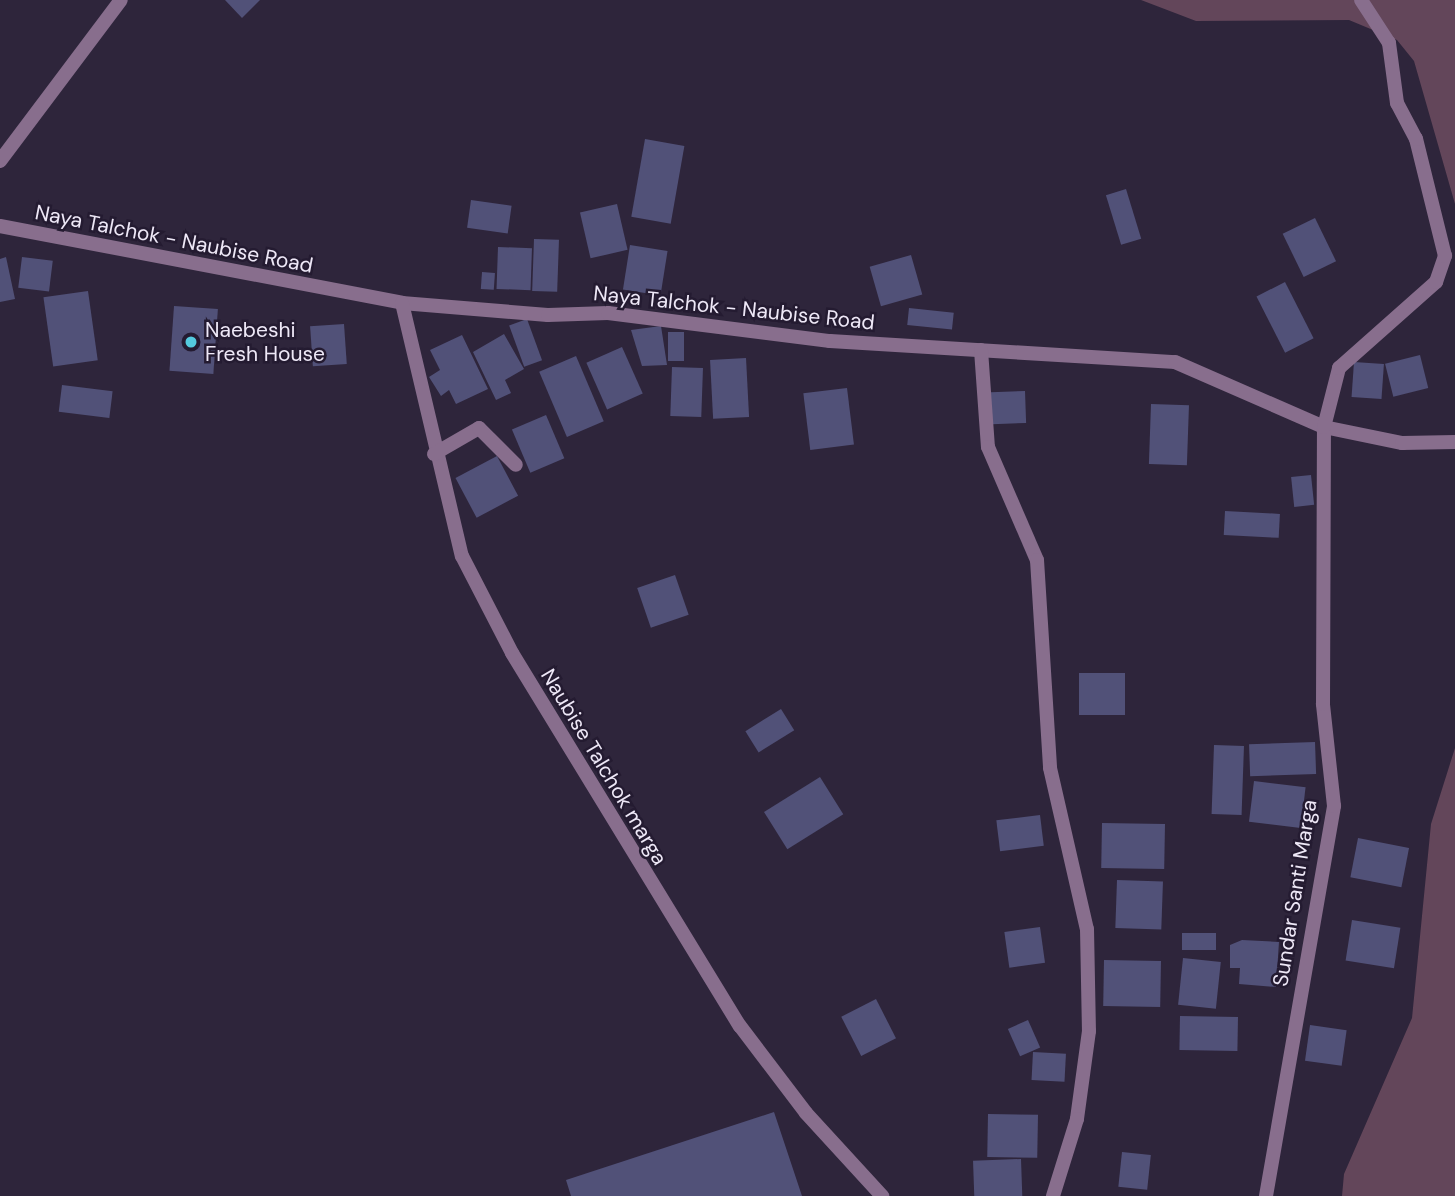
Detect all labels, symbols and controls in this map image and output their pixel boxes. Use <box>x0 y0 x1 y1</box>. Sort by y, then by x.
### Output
street label: Naya Talchok - Naubise Road <box>33 200 315 278</box>
street label: Naya Talchok - Naubise Road <box>592 281 876 335</box>
place label: Naebeshi Fresh House <box>205 317 325 367</box>
marker: Naebeshi Fresh House <box>183 334 199 350</box>
street label: Naubise Talchok marga <box>536 664 672 870</box>
street label: Sundar Santi Marga <box>1268 798 1322 988</box>

